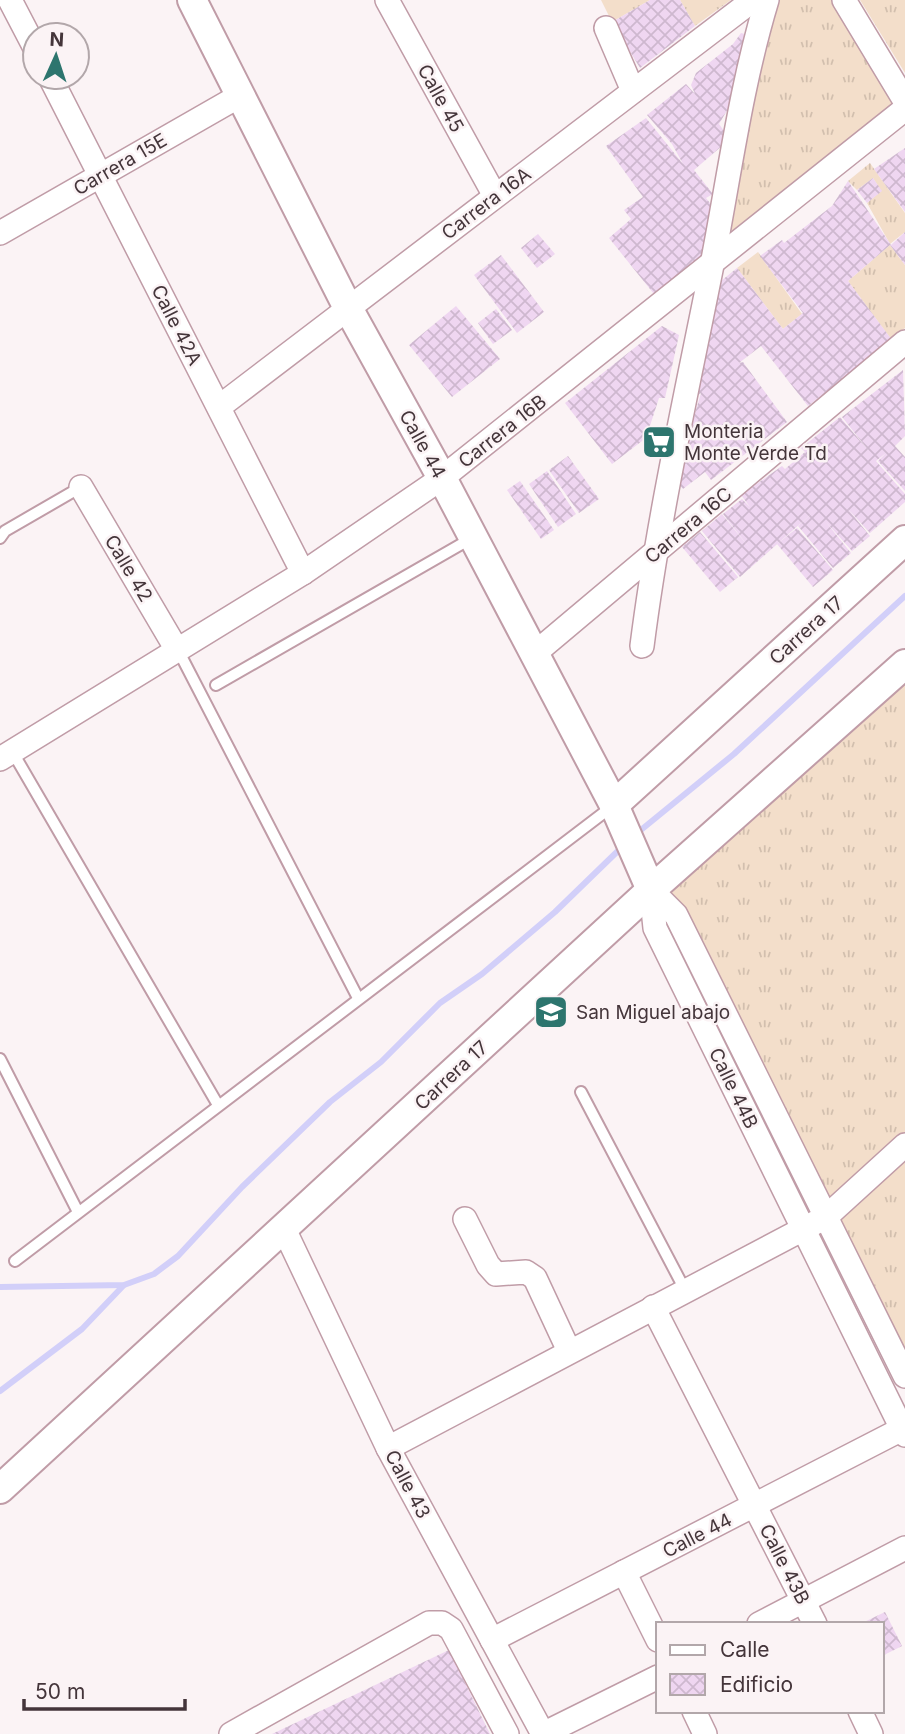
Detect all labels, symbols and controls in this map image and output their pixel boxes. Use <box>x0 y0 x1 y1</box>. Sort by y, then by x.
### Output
north arrow <box>21 21 91 91</box>
text: N <box>49 28 65 51</box>
street label: Calle 45 <box>413 60 469 136</box>
street label: Carrera 15E <box>70 129 171 200</box>
street label: Carrera 16A <box>437 162 535 244</box>
street label: Calle 42A <box>147 281 207 369</box>
street label: Carrera 16B <box>454 390 551 473</box>
street label: Calle 44 <box>394 406 451 482</box>
place label: Monteria Monte Verde Td <box>684 420 827 465</box>
supermarket icon: Monteria Monte Verde Td <box>640 423 678 461</box>
street label: Carrera 16C <box>640 482 736 568</box>
street label: Calle 42 <box>100 531 157 606</box>
street label: Carrera 17 <box>765 591 848 670</box>
school or university icon: San Miguel abajo <box>532 993 570 1031</box>
place label: San Miguel abajo <box>576 1001 730 1024</box>
street label: Carrera 17 <box>410 1036 493 1115</box>
street label: Calle 44B <box>704 1044 763 1132</box>
street label: Calle 43 <box>380 1446 435 1522</box>
street label: Calle 44 <box>659 1508 736 1563</box>
street label: Calle 43B <box>755 1520 814 1608</box>
legend <box>656 1622 884 1713</box>
text: Calle <box>720 1637 770 1662</box>
scale bar <box>24 1668 186 1712</box>
text: Edificio <box>720 1672 793 1697</box>
text: 50 m <box>35 1679 85 1704</box>

